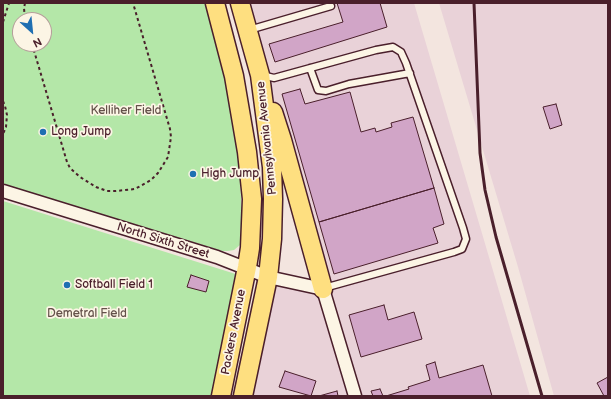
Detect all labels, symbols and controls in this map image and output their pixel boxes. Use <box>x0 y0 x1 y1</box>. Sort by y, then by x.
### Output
north arrow <box>12 12 52 52</box>
text: N <box>31 35 44 50</box>
street label: Pennsylvania Avenue <box>254 80 280 196</box>
park label: Kelliher Field <box>91 104 161 118</box>
place label: Long Jump <box>51 125 111 139</box>
marker: Long Jump <box>38 127 48 137</box>
place label: High Jump <box>201 167 259 181</box>
marker: High Jump <box>188 169 198 179</box>
street label: North Sixth Street <box>115 220 211 262</box>
place label: Softball Field 1 <box>75 278 153 292</box>
marker: Softball Field 1 <box>62 280 72 290</box>
street label: Packers Avenue <box>219 288 249 376</box>
park label: Demetral Field <box>47 307 127 321</box>

